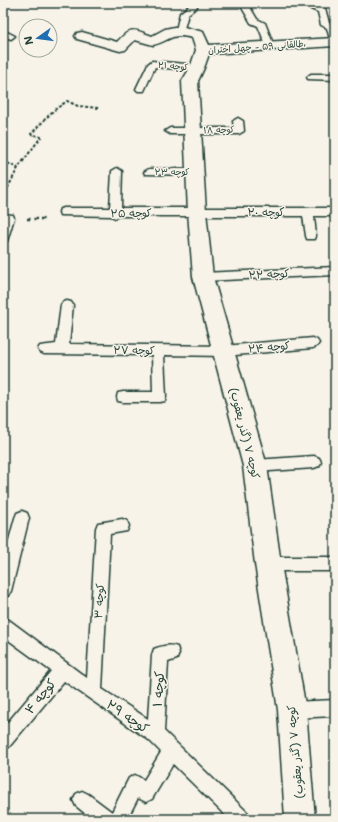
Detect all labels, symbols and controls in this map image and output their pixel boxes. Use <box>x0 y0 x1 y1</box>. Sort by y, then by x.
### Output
north arrow <box>18 18 58 58</box>
text: N <box>20 34 37 46</box>
street label: طالقانی ۵۹ - چهل اختران، <box>208 38 306 56</box>
street label: کوچه ۲۱ <box>157 59 189 73</box>
street label: کوچه ۱۸ <box>203 123 235 137</box>
street label: کوچه ۲۳ <box>155 166 190 178</box>
street label: کوچه ۲۰ <box>247 205 285 220</box>
street label: کوچه ۲۵ <box>110 206 152 221</box>
street label: کوچه ۲۲ <box>248 266 290 283</box>
street label: کوچه ۲۴ <box>248 338 291 357</box>
street label: کوچه ۲۷ <box>113 343 155 358</box>
street label: کوچه ۷ (گذر یعقوب) <box>226 386 263 481</box>
street label: کوچه ۳ <box>91 583 108 619</box>
street label: کوچه ۱ <box>149 670 168 707</box>
street label: کوچه ۴ <box>21 675 60 717</box>
street label: کوچه ۲۹ <box>103 696 153 737</box>
street label: کوچه ۷ (گذر یعقوب) <box>284 704 307 799</box>

